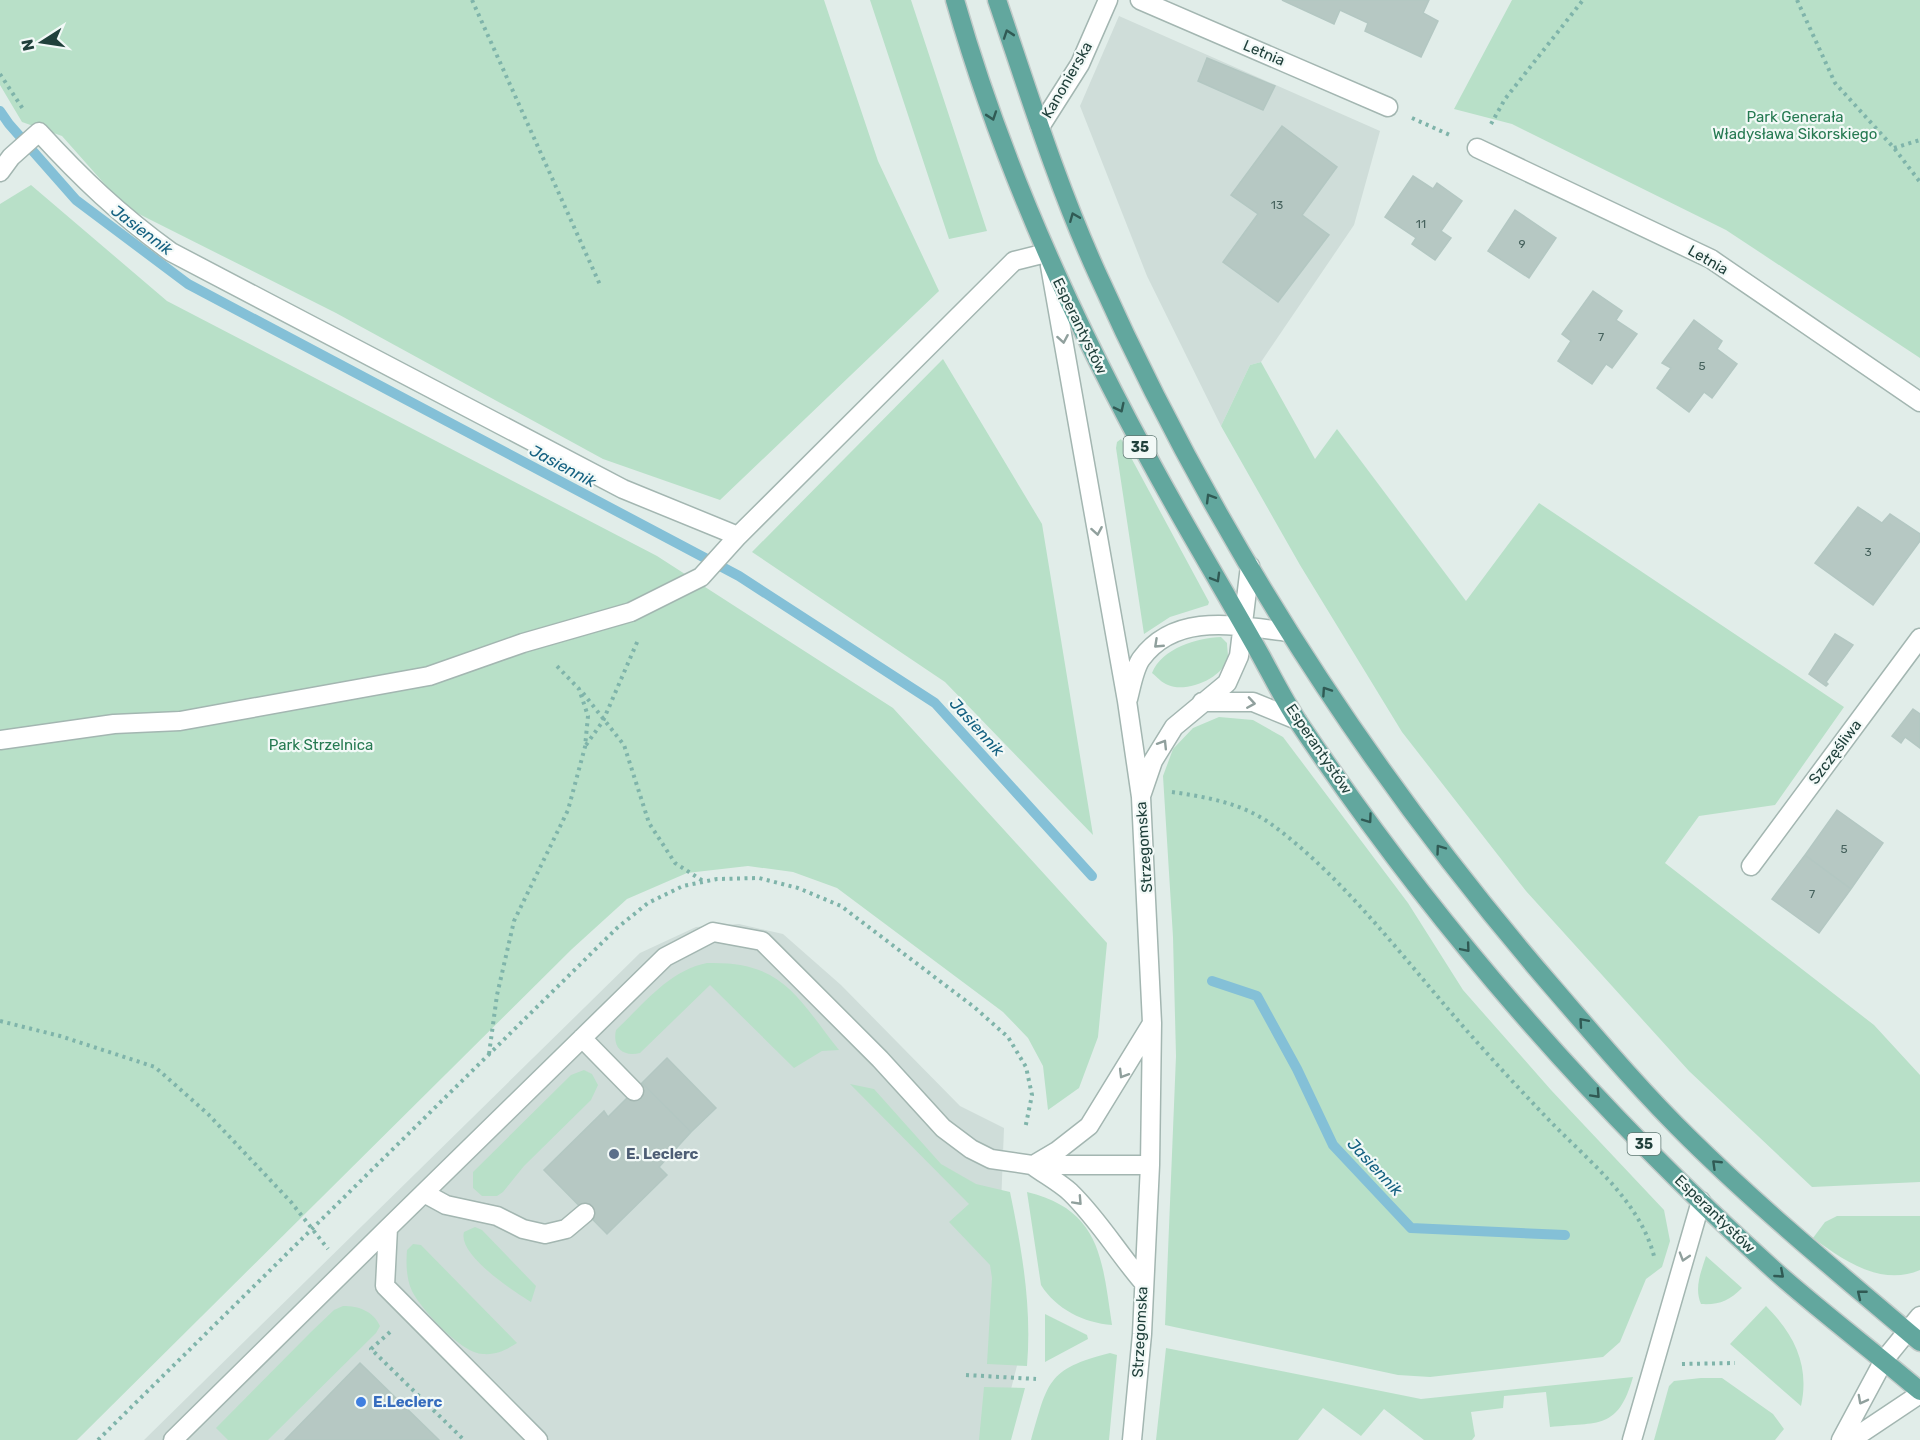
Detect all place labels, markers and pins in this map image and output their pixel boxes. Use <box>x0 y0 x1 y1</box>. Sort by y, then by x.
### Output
place label: E. Leclerc <box>626 1145 699 1163</box>
marker: E. Leclerc <box>607 1147 621 1161</box>
place label: E.Leclerc <box>373 1393 442 1411</box>
marker: E.Leclerc <box>354 1395 368 1409</box>

